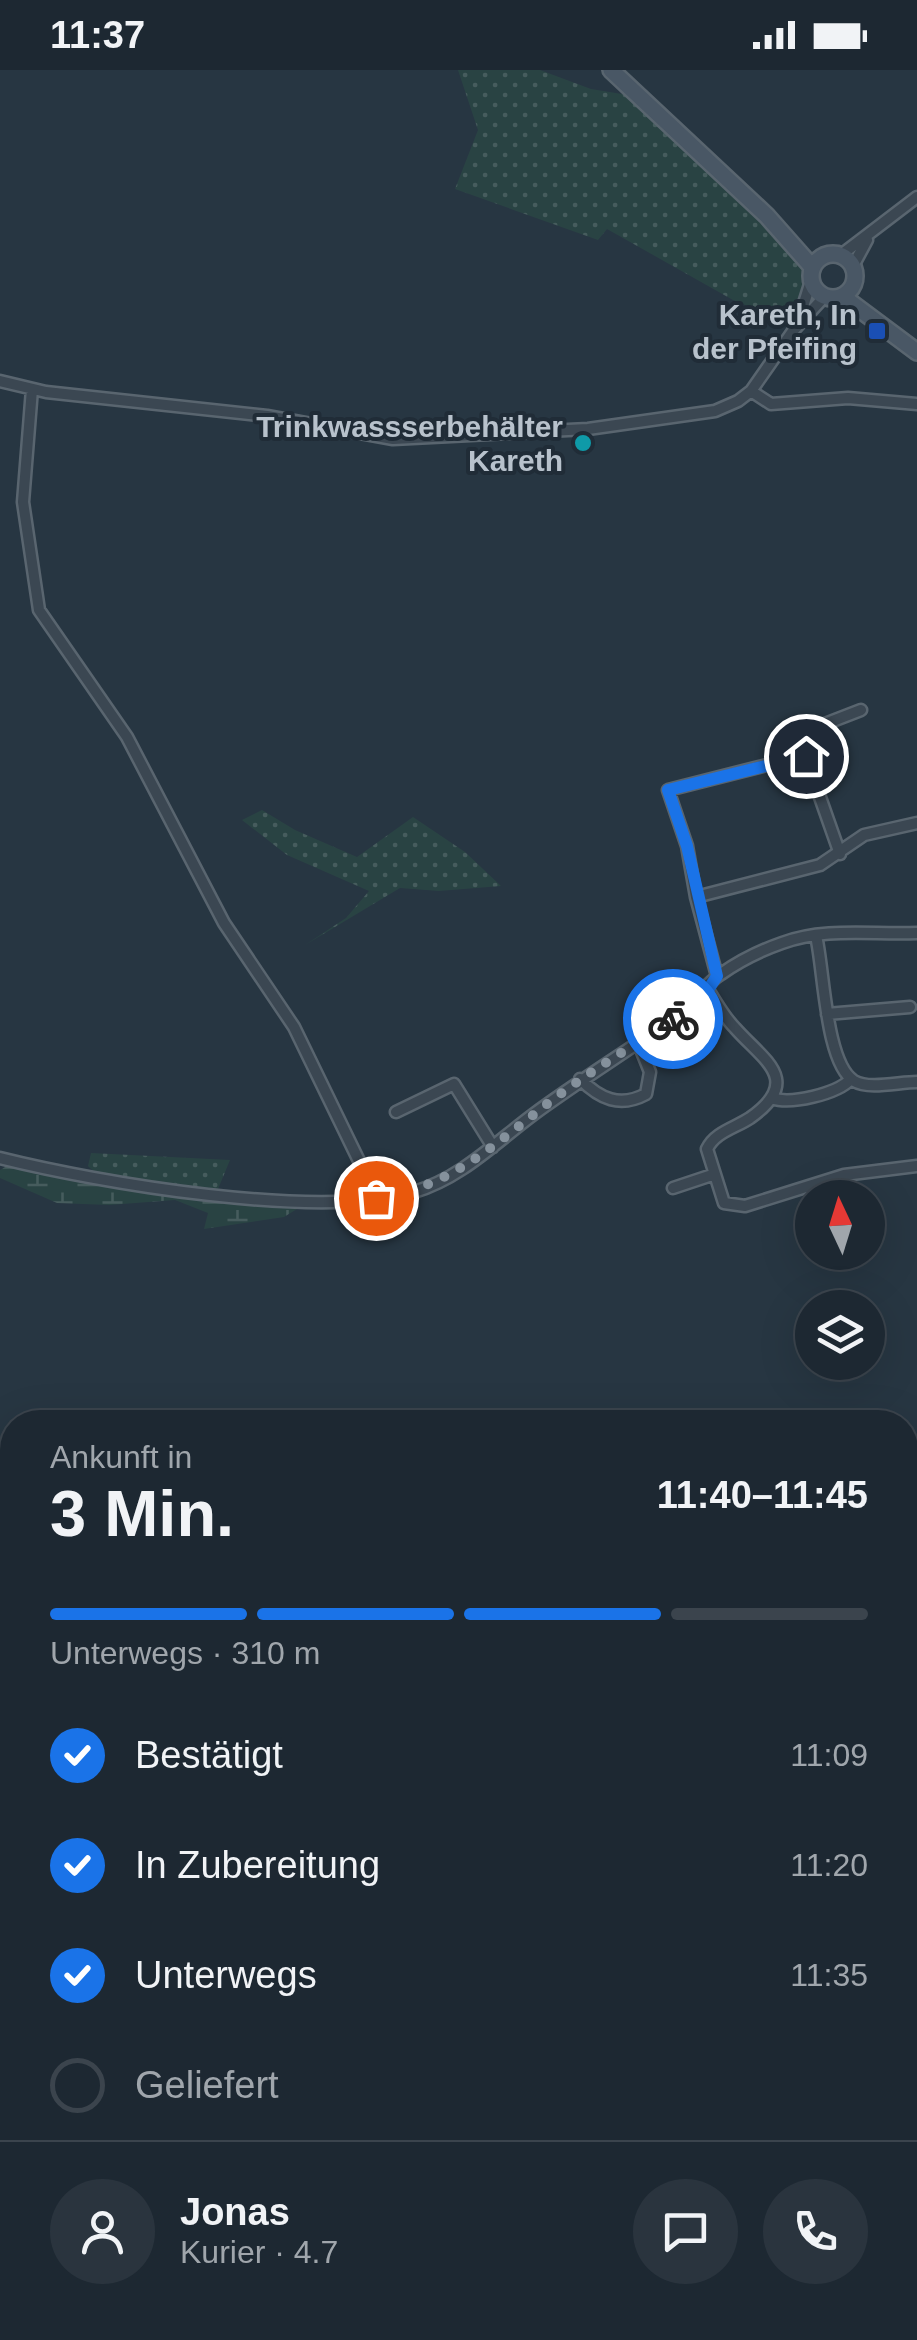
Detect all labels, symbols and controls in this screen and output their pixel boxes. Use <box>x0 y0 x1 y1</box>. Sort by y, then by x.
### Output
text: 11:37 <box>50 14 145 56</box>
place label: Kareth, In der Pfeifing <box>692 298 857 365</box>
marker: Kareth, In der Pfeifing <box>866 320 888 342</box>
place label: Trinkwassserbehälter Kareth <box>256 410 563 477</box>
marker: Trinkwassserbehälter Kareth <box>572 432 594 454</box>
pin <box>764 714 849 799</box>
icon: home <box>779 729 834 784</box>
courier <box>623 969 723 1069</box>
icon: bike <box>646 992 701 1047</box>
pin <box>334 1156 419 1241</box>
icon: bag <box>349 1171 404 1226</box>
north arrow <box>795 1180 885 1270</box>
map controls <box>795 1180 885 1380</box>
button: layers <box>795 1290 885 1380</box>
text: Ankunft in <box>50 1439 192 1475</box>
text: 11:40–11:45 <box>657 1474 868 1516</box>
text: 3 Min. <box>50 1477 234 1550</box>
text: Unterwegs · 310 m <box>50 1635 320 1671</box>
icon: check <box>50 1728 105 1783</box>
text: Bestätigt <box>135 1734 283 1776</box>
text: 11:09 <box>790 1737 868 1773</box>
icon: check <box>50 1838 105 1893</box>
text: In Zubereitung <box>135 1844 380 1886</box>
text: 11:20 <box>790 1847 868 1883</box>
icon: check <box>50 1948 105 2003</box>
text: Unterwegs <box>135 1954 317 1996</box>
text: 11:35 <box>790 1957 868 1993</box>
text: Geliefert <box>135 2064 279 2106</box>
button: person <box>50 2179 155 2284</box>
button: chat <box>633 2179 738 2284</box>
button: phone <box>763 2179 868 2284</box>
text: Jonas <box>180 2191 290 2233</box>
text: Kurier · 4.7 <box>180 2234 338 2270</box>

